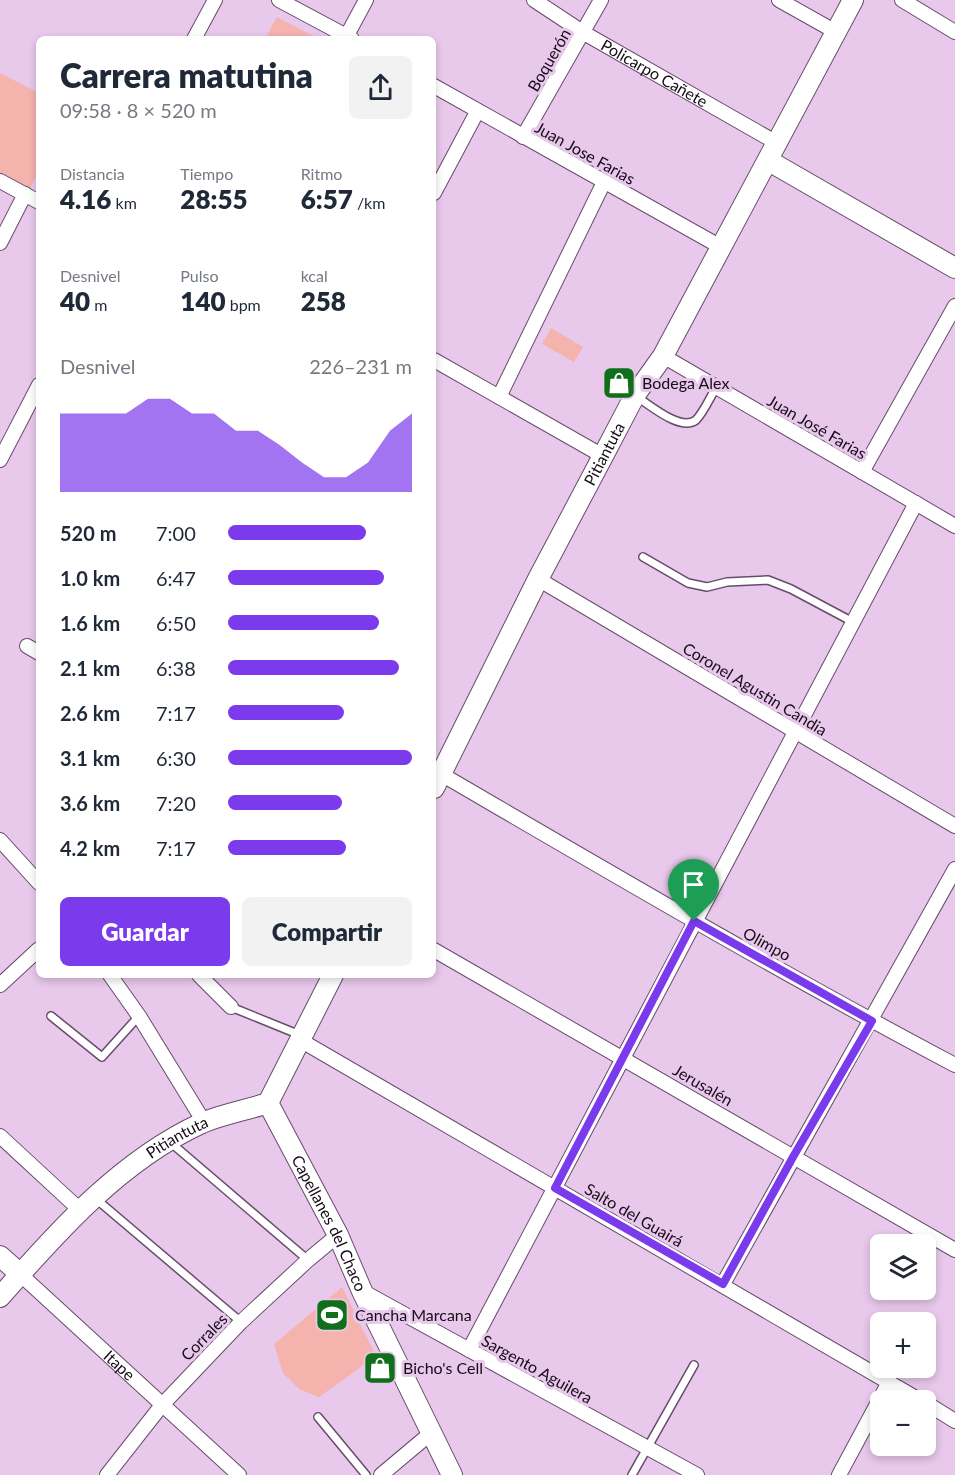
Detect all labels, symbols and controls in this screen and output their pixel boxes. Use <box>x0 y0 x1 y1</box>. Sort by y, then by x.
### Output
street label: Boquerón <box>523 25 574 94</box>
street label: Policarpo Cañete <box>598 35 711 111</box>
text: Carrera matutina <box>60 55 313 95</box>
button: share <box>349 56 412 119</box>
text: 09:58 · 8 × 520 m <box>60 98 217 122</box>
street label: Juan Jose Farias <box>532 117 639 188</box>
text: Distancia <box>60 164 125 183</box>
text: Tiempo <box>180 164 233 183</box>
text: Ritmo <box>301 164 342 183</box>
text: 4.16 <box>60 183 111 215</box>
text: 28:55 <box>180 183 248 215</box>
text: 6:57 <box>301 183 353 215</box>
text: km <box>111 193 137 212</box>
text: /km <box>353 193 385 212</box>
text: Desnivel <box>60 266 120 285</box>
text: Pulso <box>180 266 219 285</box>
text: kcal <box>301 266 328 285</box>
text: 40 <box>60 285 90 317</box>
text: 140 <box>180 285 226 317</box>
text: 258 <box>301 285 346 317</box>
text: m <box>90 295 107 314</box>
text: bpm <box>226 295 261 314</box>
text: Desnivel <box>60 354 136 378</box>
text: 226–231 m <box>309 354 412 378</box>
shop icon: Bodega Alex <box>601 365 637 401</box>
place label: Bodega Alex <box>642 373 729 392</box>
street label: Juan José Farias <box>764 390 870 463</box>
street label: Pitiantuta <box>579 419 628 488</box>
text: 520 m <box>60 521 116 545</box>
text: 7:00 <box>156 521 196 545</box>
text: 1.0 km <box>60 566 120 590</box>
text: 6:47 <box>156 566 196 590</box>
text: 1.6 km <box>60 611 120 635</box>
text: 6:50 <box>156 611 196 635</box>
street label: Coronel Agustin Candia <box>680 638 831 739</box>
text: 2.1 km <box>60 656 120 680</box>
text: 6:38 <box>156 656 196 680</box>
text: 2.6 km <box>60 701 120 725</box>
text: 7:17 <box>156 701 196 725</box>
text: 3.1 km <box>60 746 120 770</box>
text: 6:30 <box>156 746 196 770</box>
text: 3.6 km <box>60 791 120 815</box>
text: 7:20 <box>156 791 196 815</box>
text: 4.2 km <box>60 836 120 860</box>
text: 7:17 <box>156 836 196 860</box>
pin <box>668 859 719 921</box>
icon: arrive <box>677 868 710 901</box>
button: Guardar <box>60 897 230 966</box>
button: Compartir <box>242 897 412 966</box>
street label: Olimpo <box>740 923 794 964</box>
street label: Jerusalén <box>670 1060 736 1109</box>
street label: Pitiantuta <box>142 1112 211 1162</box>
street label: Capellanes del Chaco <box>288 1152 371 1294</box>
street label: Salto del Guairá <box>582 1179 687 1250</box>
map controls <box>870 1234 936 1456</box>
button: layers <box>870 1234 936 1300</box>
sports icon: Cancha Marcana <box>314 1297 350 1333</box>
place label: Cancha Marcana <box>355 1305 472 1324</box>
street label: Corrales <box>177 1309 231 1364</box>
button: + <box>870 1312 936 1378</box>
street label: Sargento Aguilera <box>479 1330 596 1407</box>
street label: Itape <box>100 1346 139 1384</box>
shop icon: Bicho's Cell <box>362 1350 398 1386</box>
place label: Bicho's Cell <box>403 1358 483 1377</box>
button: − <box>870 1390 936 1456</box>

